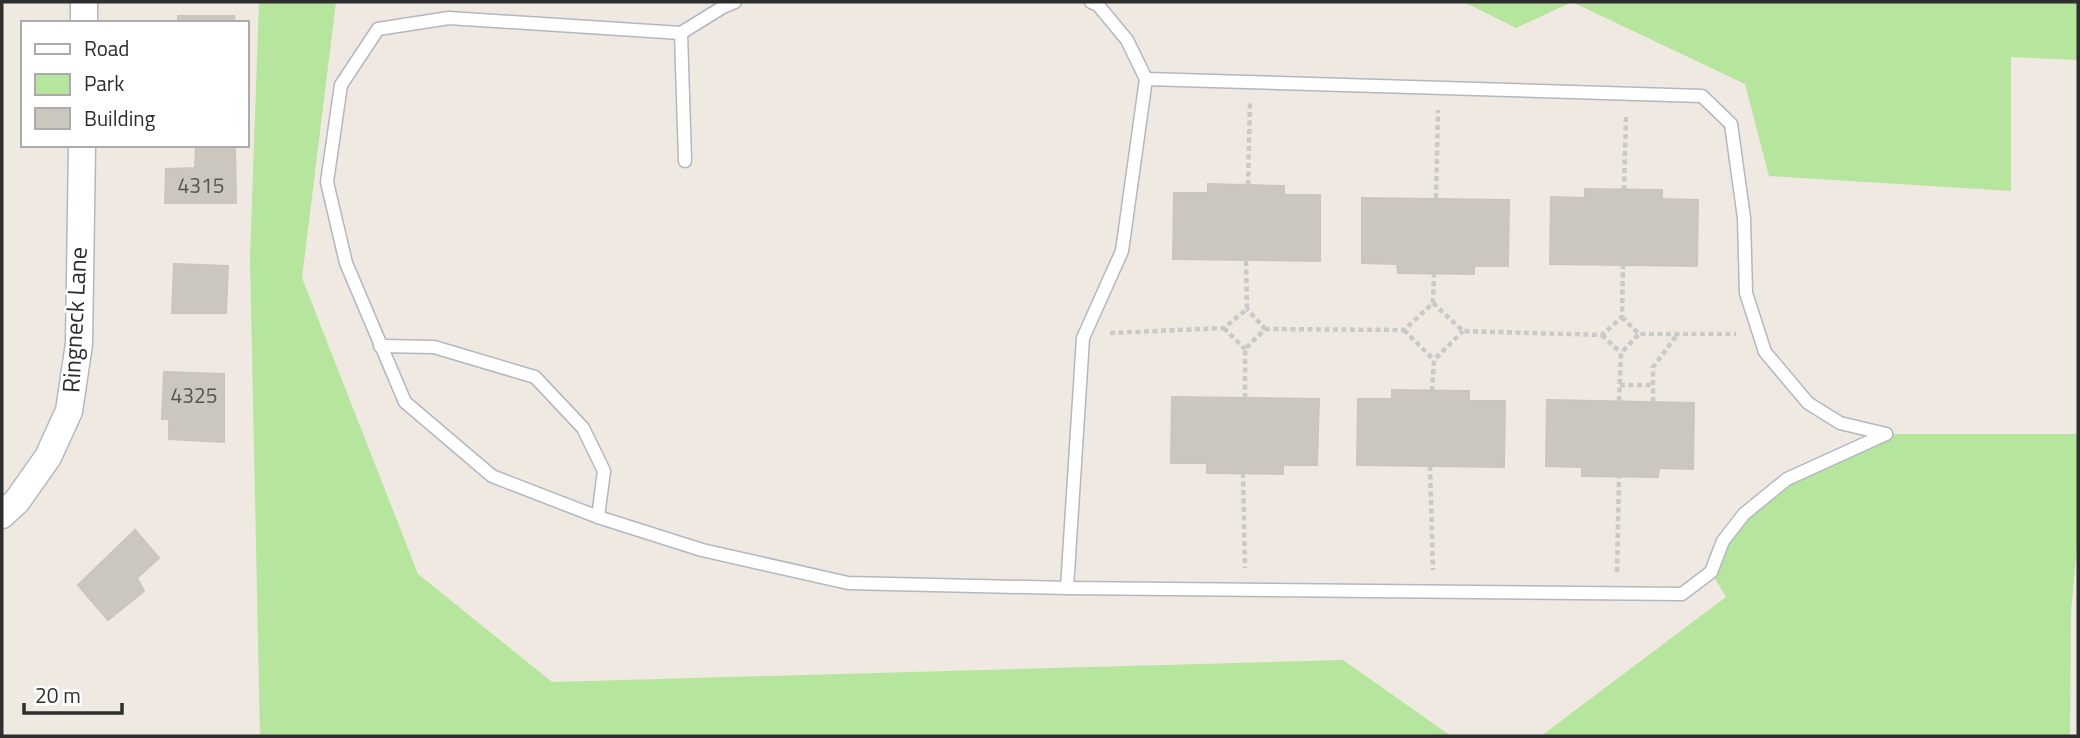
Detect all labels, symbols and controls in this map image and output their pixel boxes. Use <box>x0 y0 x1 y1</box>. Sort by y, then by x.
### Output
legend <box>21 21 248 147</box>
text: Road <box>84 32 129 64</box>
text: Park <box>84 67 124 99</box>
text: Building <box>84 102 156 134</box>
house number: 4315 <box>177 169 225 201</box>
street label: Ringneck Lane <box>52 246 96 394</box>
house number: 4325 <box>170 379 218 411</box>
scale bar <box>24 672 122 716</box>
text: 20 m <box>35 679 81 711</box>

